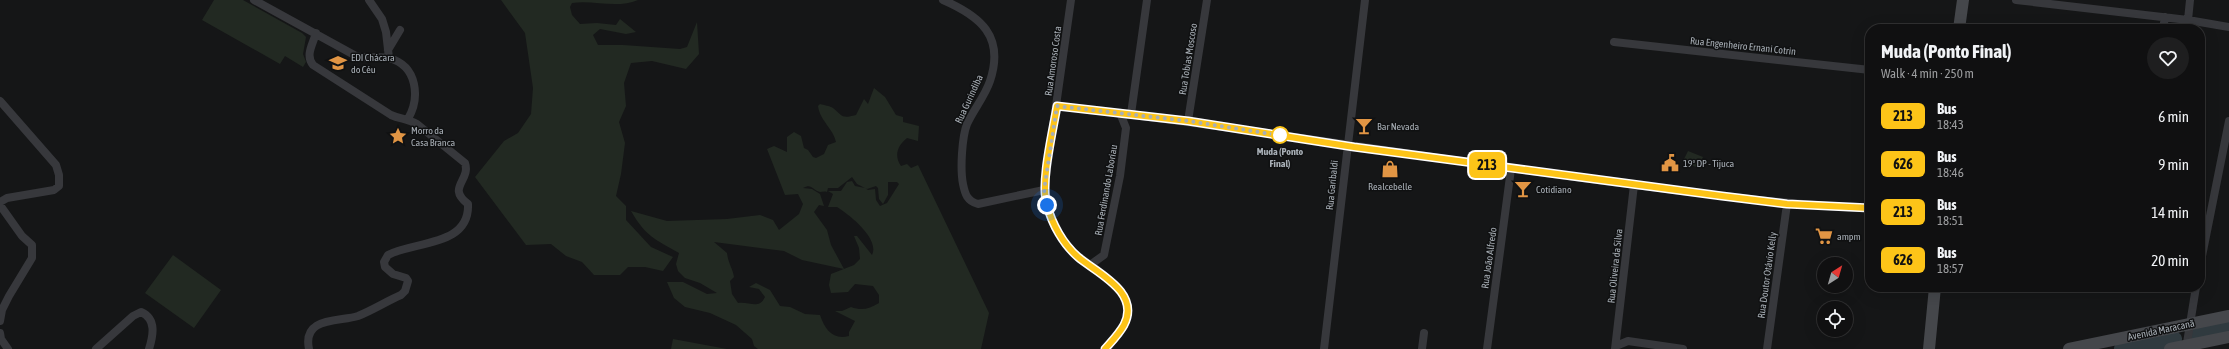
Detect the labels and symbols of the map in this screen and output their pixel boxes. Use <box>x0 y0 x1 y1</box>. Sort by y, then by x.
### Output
street label: Rua Tobias Moscoso <box>1177 22 1199 96</box>
street label: Rua Amoroso Costa <box>1043 25 1063 97</box>
street label: Rua Engenheiro Ernani Cotrin <box>1689 35 1797 57</box>
place label: EDI Chácara do Céu <box>351 52 395 75</box>
school or university icon: EDI Chácara do Céu <box>328 53 348 73</box>
street label: Rua Gurindiba <box>953 73 985 125</box>
bar icon: Bar Nevada <box>1354 116 1374 136</box>
place label: Bar Nevada <box>1377 121 1419 132</box>
place label: Morro da Casa Branca <box>411 125 455 148</box>
place icon: Morro da Casa Branca <box>388 126 408 146</box>
marker: Muda (Ponto Final) <box>1271 126 1289 144</box>
street label: Rua Ferdinando Laboriau <box>1093 144 1119 236</box>
place label: Muda (Ponto Final) <box>1257 146 1304 169</box>
line badge: 213 <box>1464 152 1510 178</box>
public building icon: 19º DP - Tijuca <box>1660 153 1680 173</box>
place label: 19º DP - Tijuca <box>1683 158 1735 169</box>
shop icon: Realcebelle <box>1380 159 1400 179</box>
street label: Rua Garibaldi <box>1324 160 1340 210</box>
bar icon: Cotidiano <box>1513 179 1533 199</box>
place label: Realcebelle <box>1368 181 1412 192</box>
place label: Cotidiano <box>1536 184 1572 195</box>
your location <box>1037 195 1057 215</box>
street label: Rua João Alfredo <box>1479 226 1499 289</box>
supermarket icon: ampm <box>1814 226 1834 246</box>
street label: Rua Oliveira da Silva <box>1606 228 1624 304</box>
street label: Rua Doutor Otávio Kelly <box>1755 231 1779 319</box>
place label: ampm <box>1837 231 1861 242</box>
north arrow <box>1817 257 1853 293</box>
street label: Avenida Maracanã <box>2127 317 2196 342</box>

